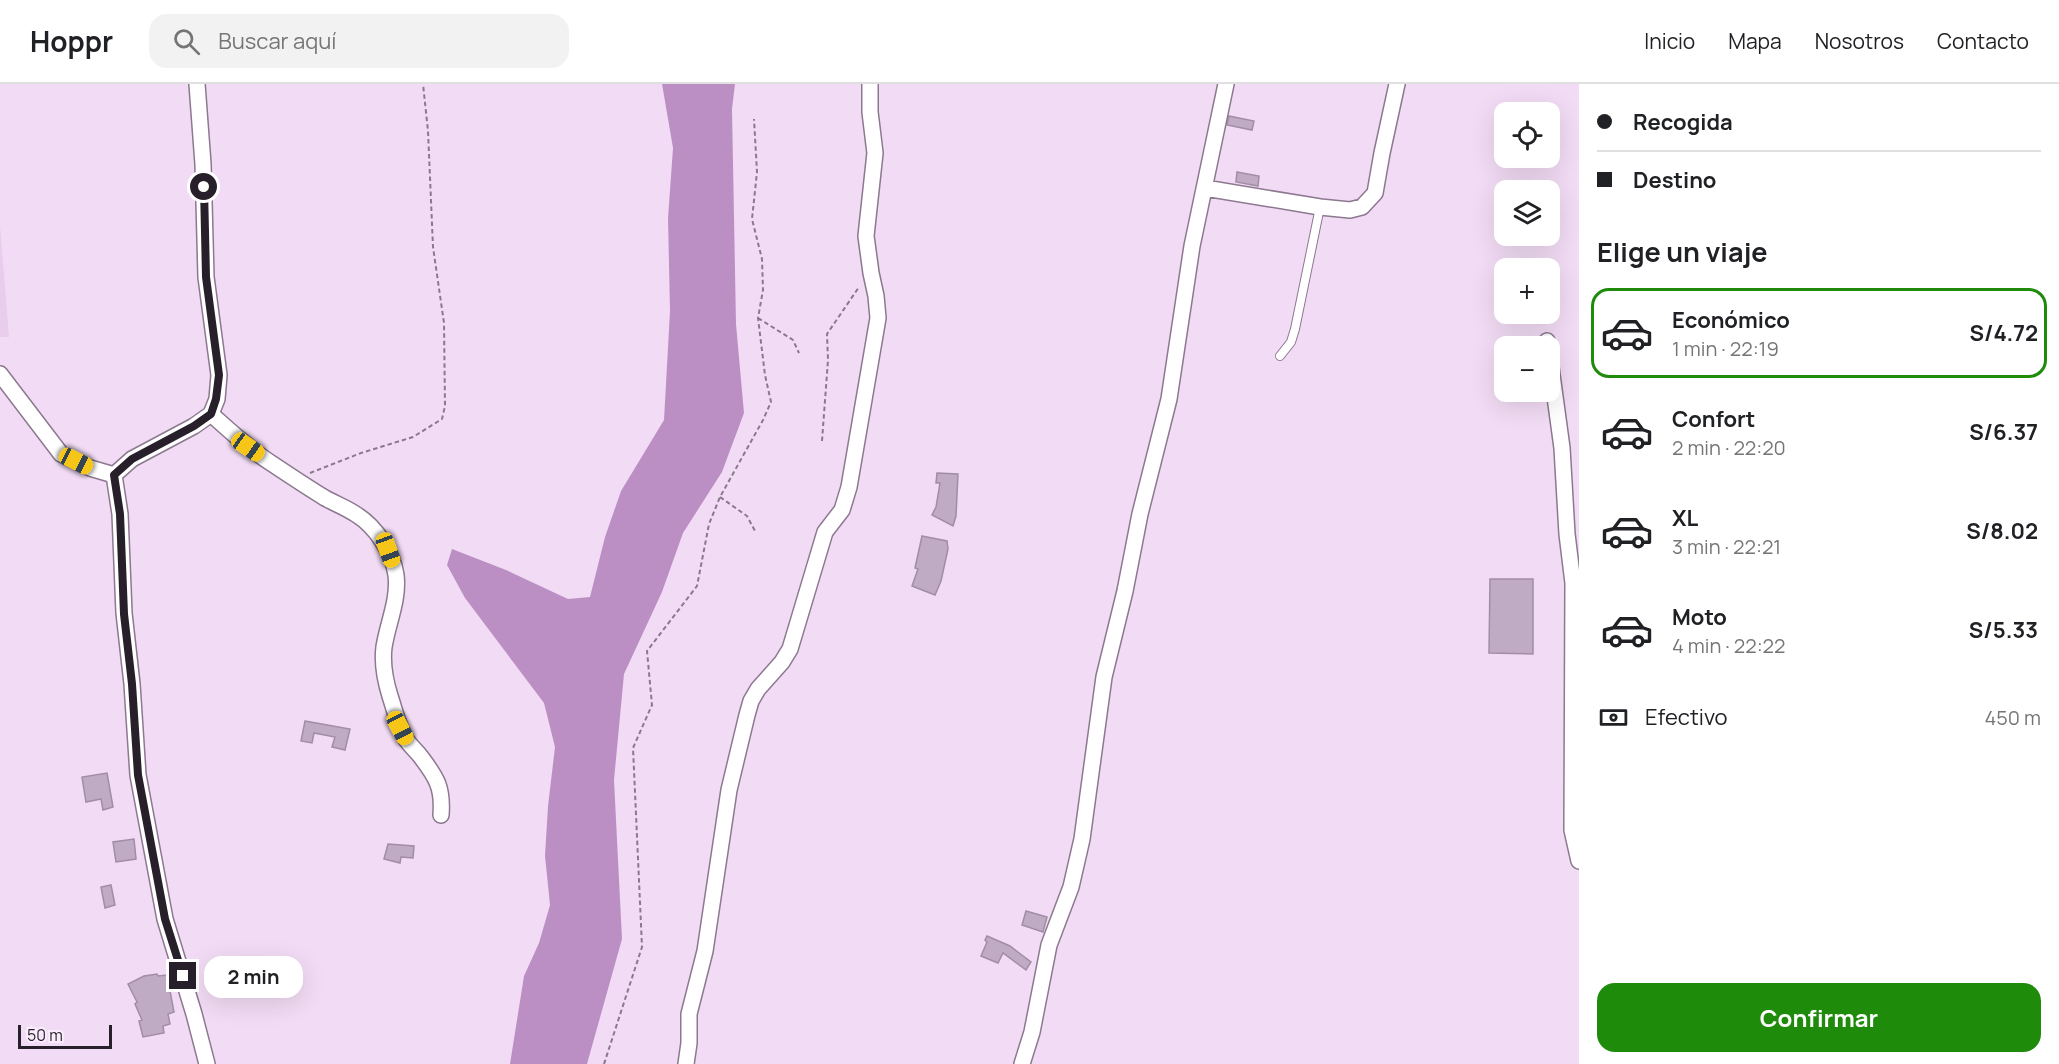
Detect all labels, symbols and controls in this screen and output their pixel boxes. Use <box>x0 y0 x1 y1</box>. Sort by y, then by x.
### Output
search box <box>149 14 569 68</box>
text: Hoppr <box>30 22 113 60</box>
icon: search <box>170 25 203 58</box>
text: Buscar aquí <box>218 26 336 56</box>
text: Inicio <box>1644 27 1695 55</box>
text: Mapa <box>1728 27 1782 55</box>
text: Nosotros <box>1815 27 1904 55</box>
text: Contacto <box>1937 27 2029 55</box>
map controls <box>1494 102 1560 402</box>
button: locate <box>1494 102 1560 168</box>
text: Recogida <box>1633 107 1733 137</box>
text: Destino <box>1633 165 1716 195</box>
route start <box>190 173 217 200</box>
button: layers <box>1494 180 1560 246</box>
text: Elige un viaje <box>1597 233 1768 270</box>
button: + <box>1494 258 1560 324</box>
text: Económico <box>1672 305 1790 335</box>
icon: car <box>1600 306 1654 360</box>
text: S/4.72 <box>1970 318 2038 348</box>
text: 1 min · 22:19 <box>1672 335 1779 362</box>
button: − <box>1494 336 1560 402</box>
text: Confort <box>1672 404 1755 434</box>
icon: car <box>1600 405 1654 459</box>
text: S/6.37 <box>1969 417 2038 447</box>
car <box>228 429 268 465</box>
text: 2 min · 22:20 <box>1672 434 1786 461</box>
car <box>56 445 96 477</box>
text: XL <box>1672 503 1698 533</box>
icon: car <box>1600 504 1654 558</box>
text: S/8.02 <box>1966 516 2038 546</box>
car <box>373 530 403 570</box>
text: 3 min · 22:21 <box>1672 533 1781 560</box>
text: Moto <box>1672 602 1727 632</box>
icon: car <box>1600 603 1654 657</box>
text: S/5.33 <box>1969 615 2038 645</box>
text: 4 min · 22:22 <box>1672 632 1785 659</box>
icon: cash <box>1597 701 1630 734</box>
text: Efectivo <box>1645 702 1728 732</box>
text: 450 m <box>1985 704 2041 731</box>
car <box>384 708 416 748</box>
callout: 2 min <box>204 955 303 997</box>
route end <box>169 962 196 989</box>
text: 2 min <box>227 963 280 990</box>
button: Confirmar <box>1597 983 2041 1052</box>
scale bar <box>18 1022 112 1050</box>
text: 50 m <box>27 1024 63 1046</box>

